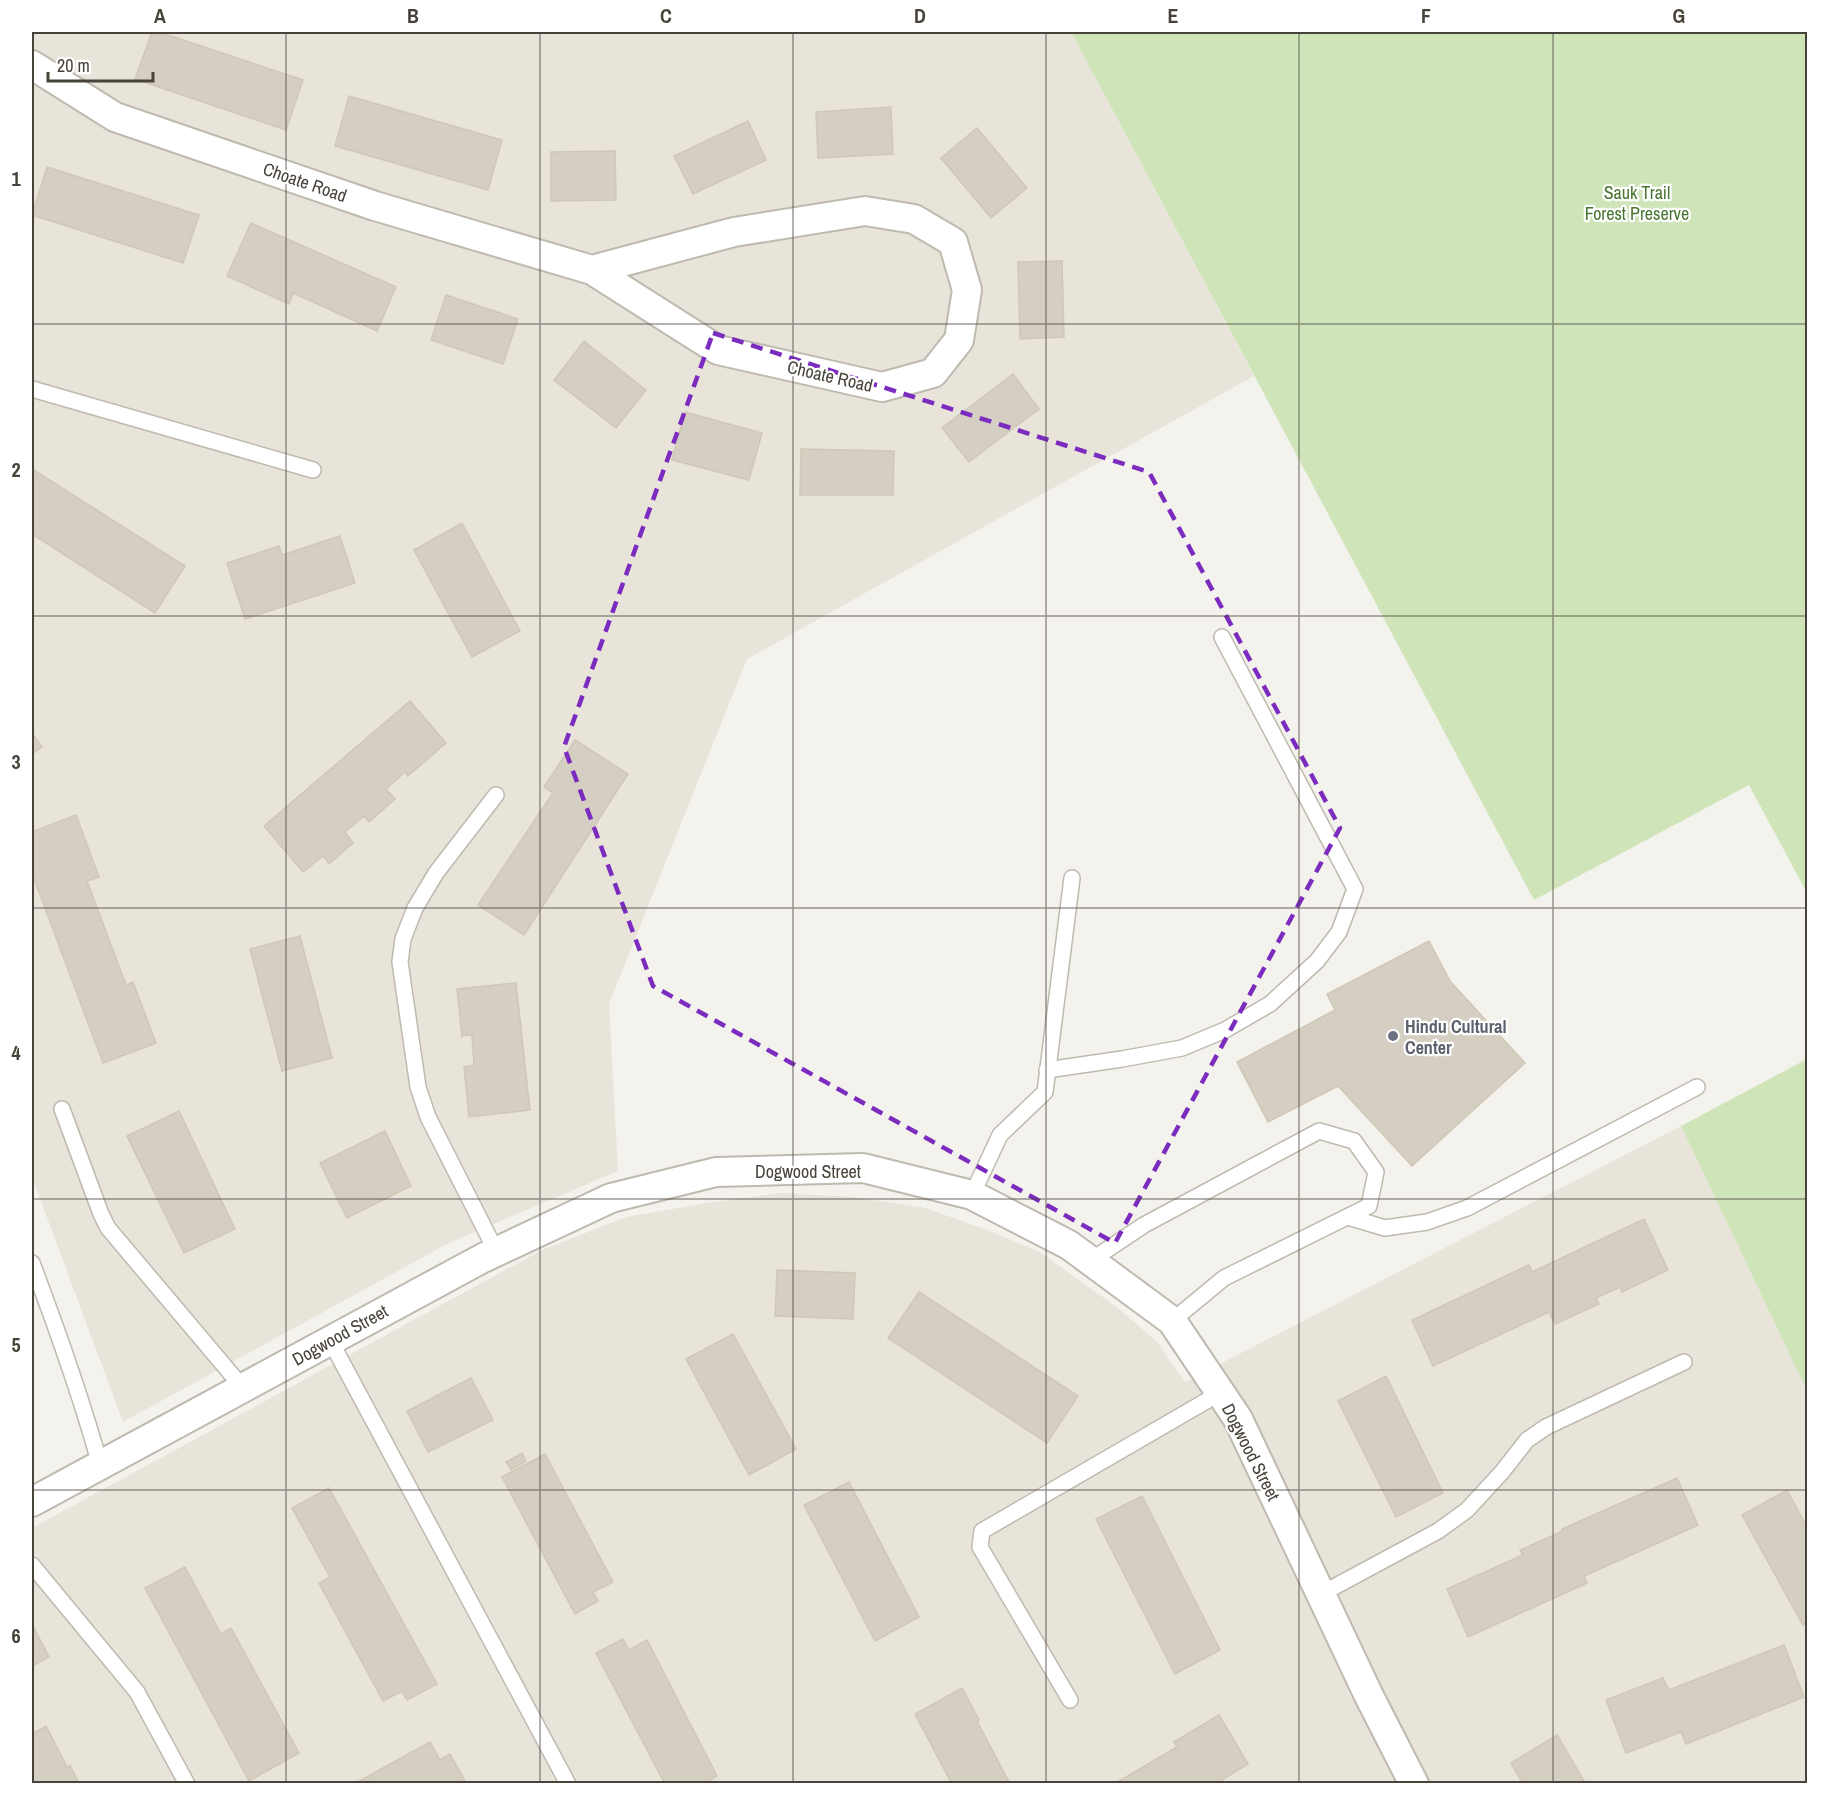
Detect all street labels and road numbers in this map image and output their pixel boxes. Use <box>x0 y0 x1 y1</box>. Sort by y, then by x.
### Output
street label: Choate Road <box>260 156 350 208</box>
street label: Choate Road <box>785 354 875 398</box>
street label: Dogwood Street <box>755 1159 861 1184</box>
street label: Dogwood Street <box>288 1298 392 1372</box>
street label: Dogwood Street <box>1216 1399 1286 1505</box>

